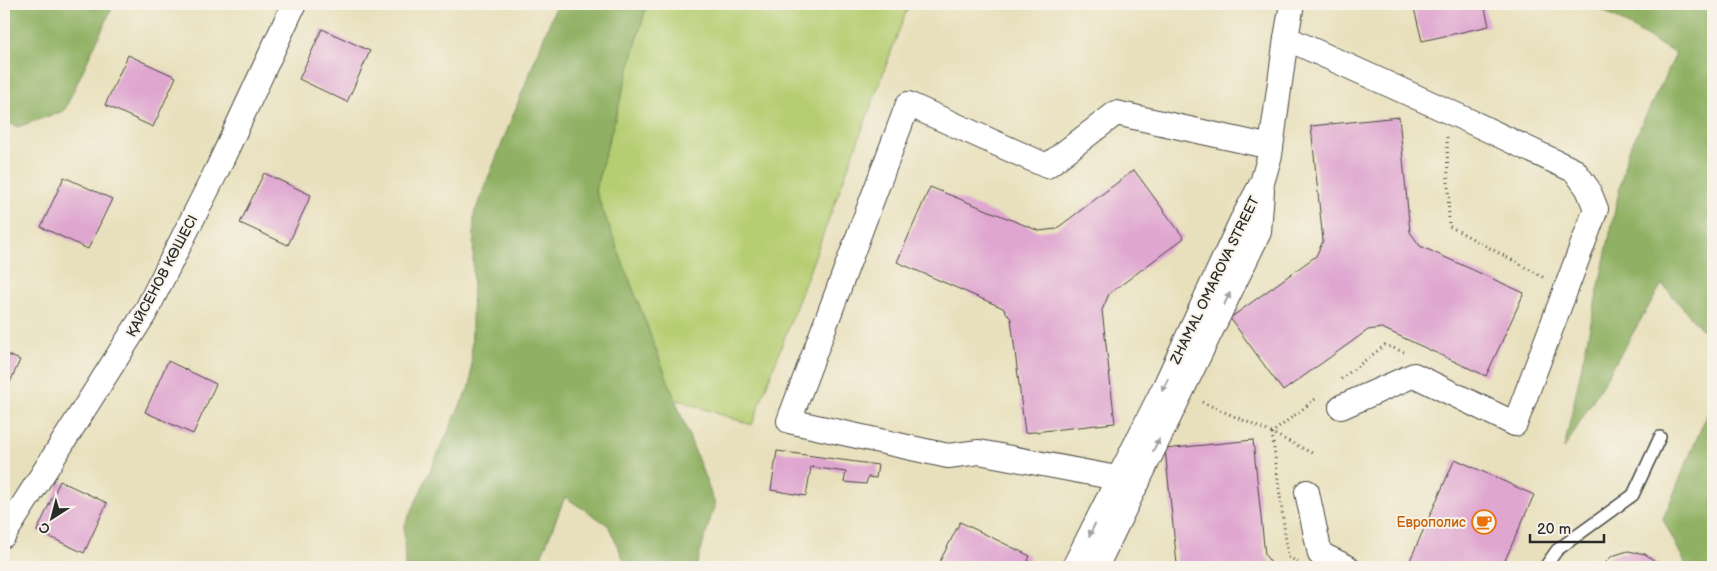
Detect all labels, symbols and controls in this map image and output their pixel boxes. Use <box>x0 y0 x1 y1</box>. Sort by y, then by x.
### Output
street label: ZHAMAL OMAROVA STREET <box>1166 193 1263 368</box>
street label: ҚАЙСЕНОВ КӨШЕСІ <box>123 212 201 340</box>
one-way arrow <box>1223 292 1231 306</box>
one-way arrow <box>1161 377 1169 392</box>
one-way arrow <box>1152 438 1160 452</box>
north arrow <box>28 494 78 544</box>
cafe icon: Европолис <box>1471 509 1497 535</box>
scale bar <box>1530 511 1603 543</box>
place label: Европолис <box>1396 514 1466 531</box>
text: С <box>36 518 54 538</box>
text: 20 m <box>1537 520 1571 539</box>
one-way arrow <box>1088 523 1096 537</box>

